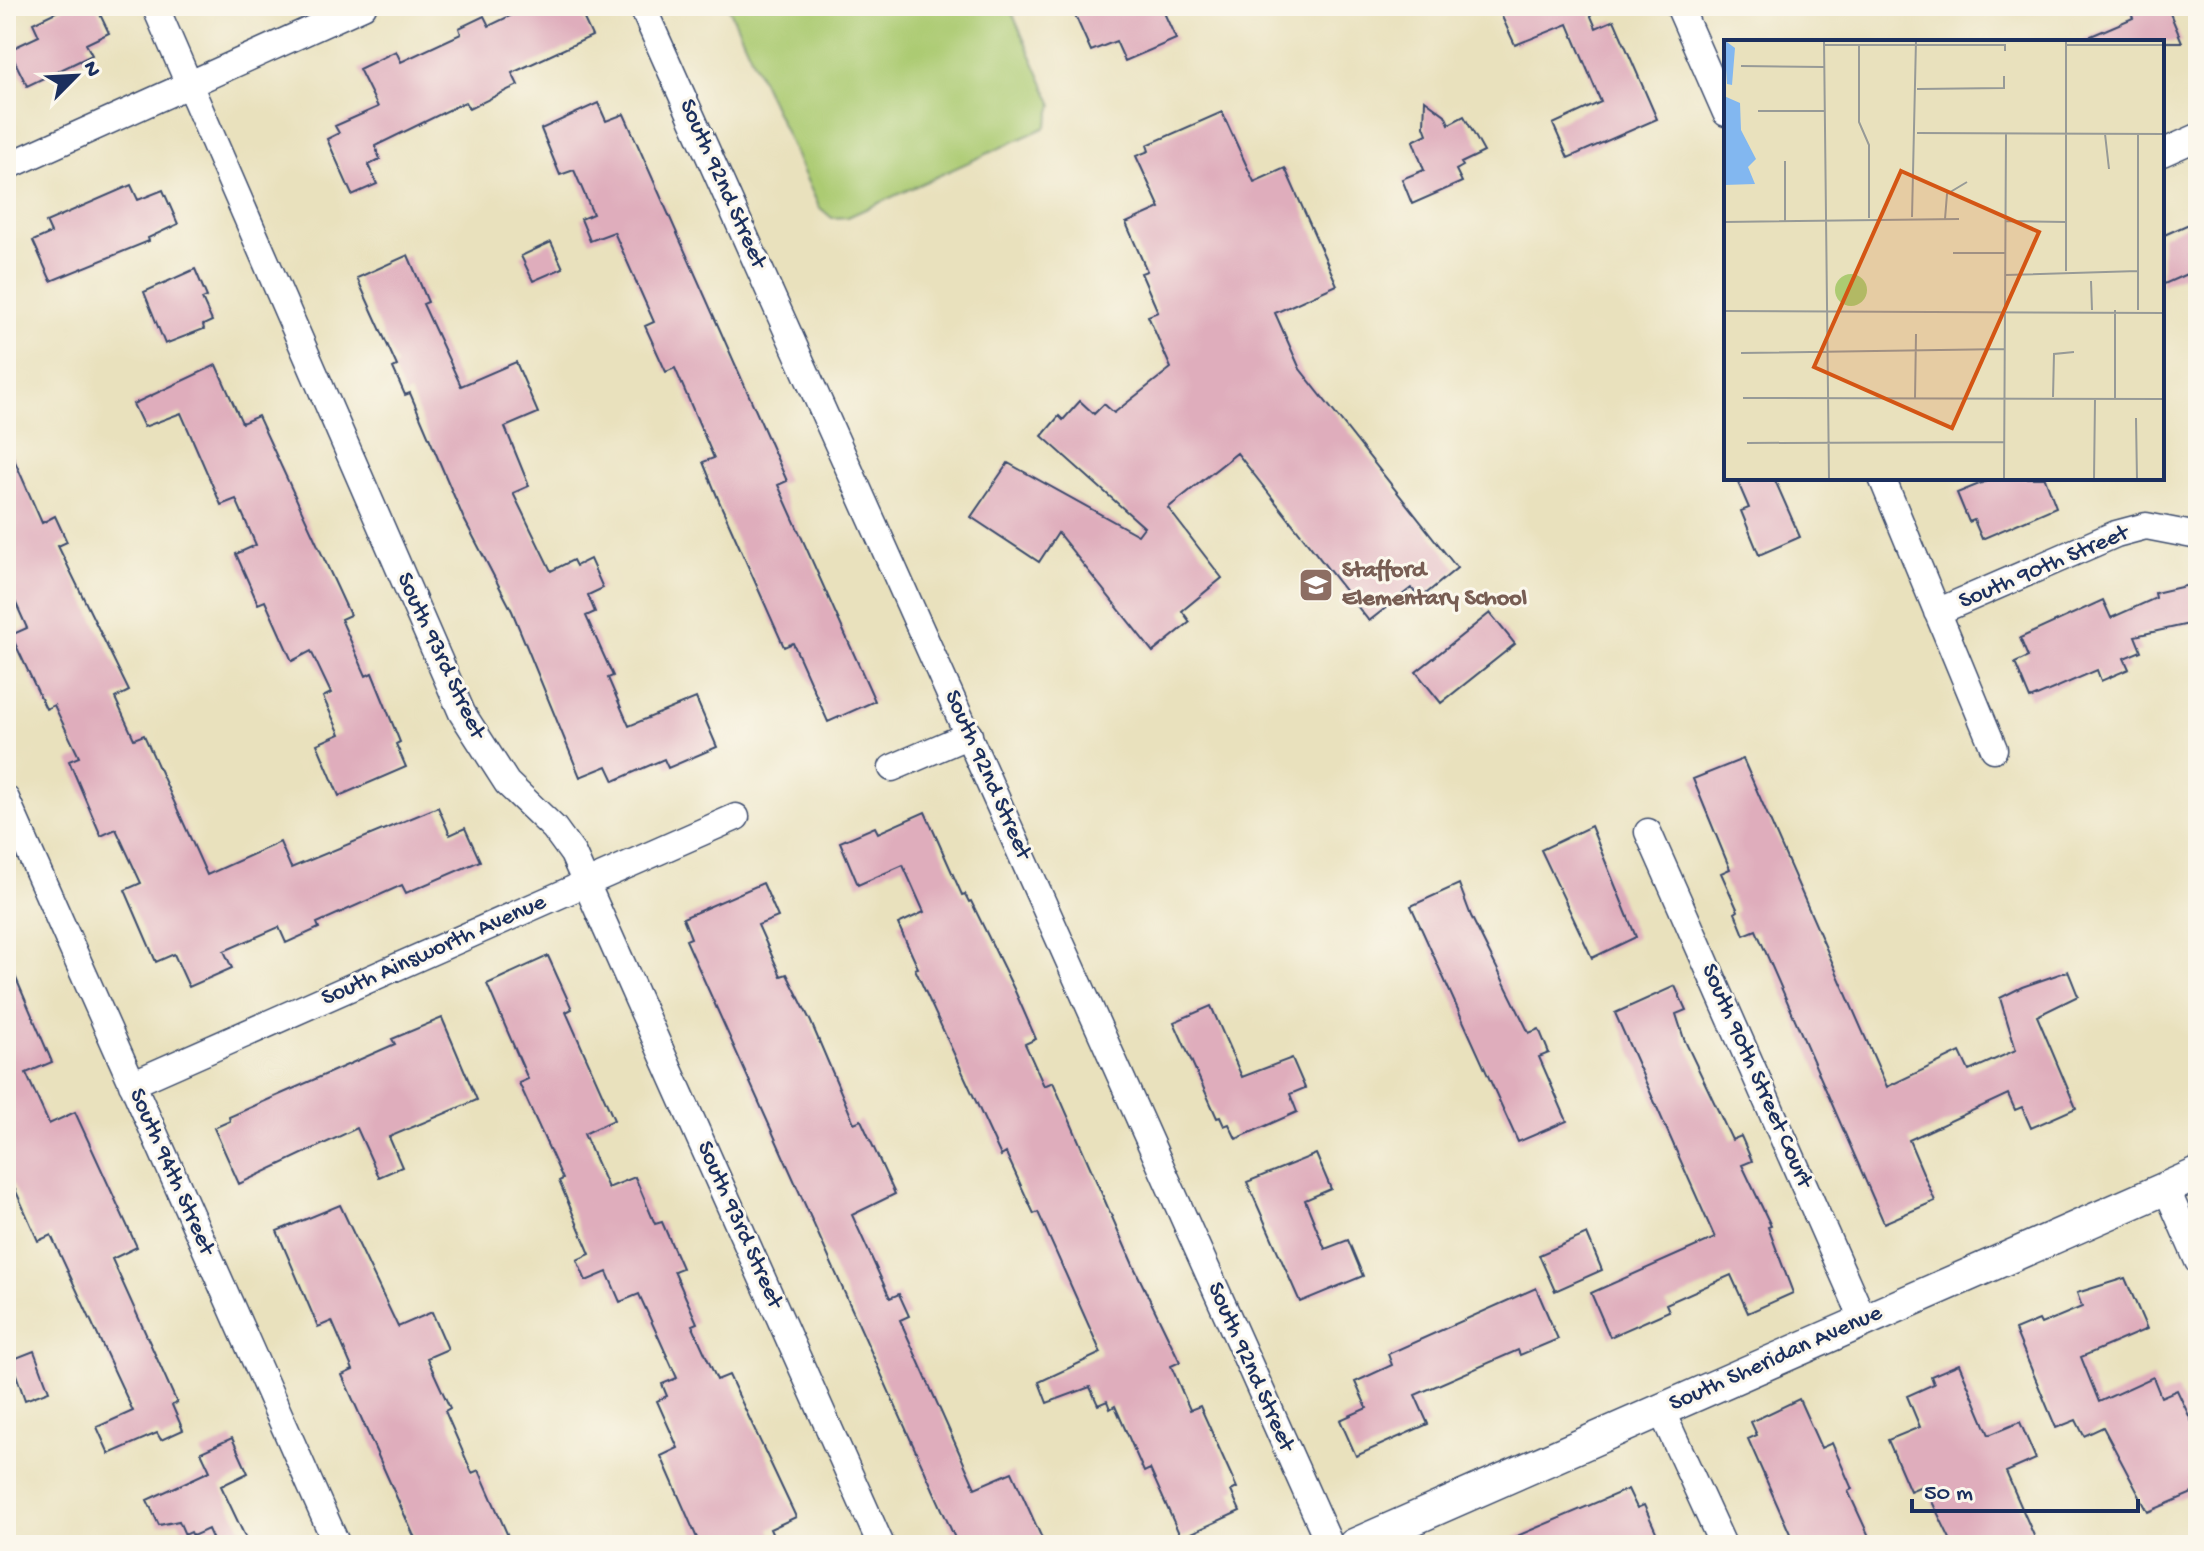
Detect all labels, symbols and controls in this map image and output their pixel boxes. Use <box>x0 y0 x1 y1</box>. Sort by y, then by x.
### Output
north arrow <box>36 36 116 116</box>
inset map <box>1724 40 2164 480</box>
text: N <box>76 58 105 81</box>
street label: South 92nd Street <box>672 95 773 275</box>
street label: South 90th Street <box>1955 518 2135 617</box>
place label: Stafford Elementary School <box>1342 557 1527 614</box>
school or university icon: Stafford Elementary School <box>1297 566 1335 604</box>
street label: South 93rd Street <box>389 568 492 746</box>
street label: South 92nd Street <box>937 686 1038 866</box>
street label: South Ainsworth Avenue <box>317 888 551 1014</box>
street label: South 90th Street Court <box>1694 960 1819 1194</box>
street label: South 94th Street <box>121 1084 222 1262</box>
street label: South 93rd Street <box>689 1137 790 1315</box>
street label: South 92nd Street <box>1200 1278 1301 1458</box>
street label: South Sheridan Avenue <box>1665 1299 1888 1419</box>
scale bar <box>1912 1463 2138 1513</box>
text: 50 m <box>1924 1480 1973 1509</box>

